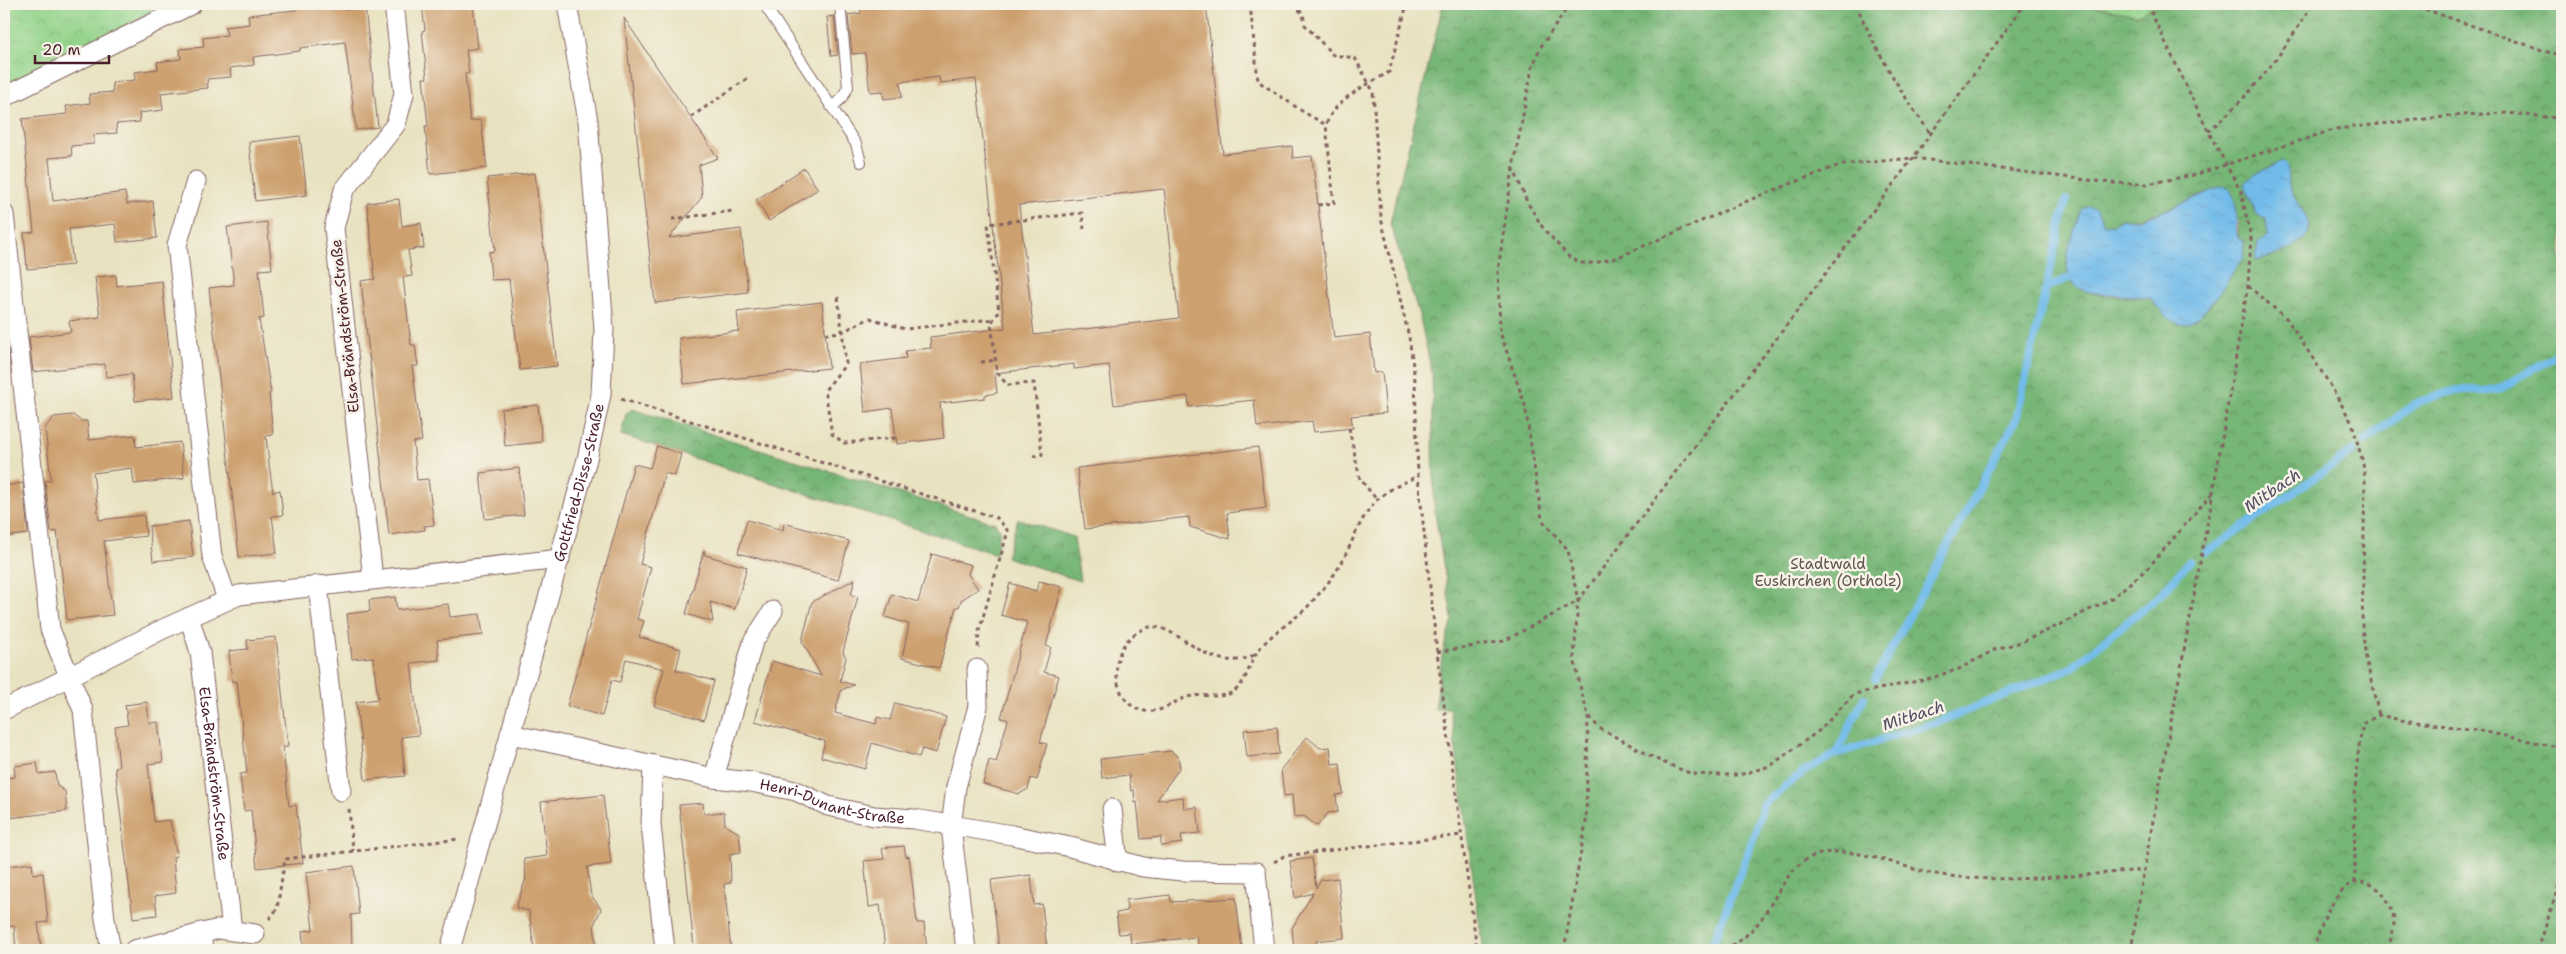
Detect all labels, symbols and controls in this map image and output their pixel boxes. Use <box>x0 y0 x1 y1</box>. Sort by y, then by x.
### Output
scale bar <box>35 32 109 64</box>
text: 20 m <box>42 40 81 60</box>
street label: Elsa-Brändström-Straße <box>326 238 364 414</box>
street label: Gottfried-Disse-Straße <box>549 401 609 564</box>
water label: Mitbach <box>2240 464 2305 517</box>
park label: Stadtwald Euskirchen (Ortholz) <box>1755 554 1901 591</box>
street label: Elsa-Brändström-Straße <box>194 686 234 861</box>
water label: Mitbach <box>1879 696 1947 735</box>
street label: Henri-Dunant-Straße <box>758 774 906 828</box>

